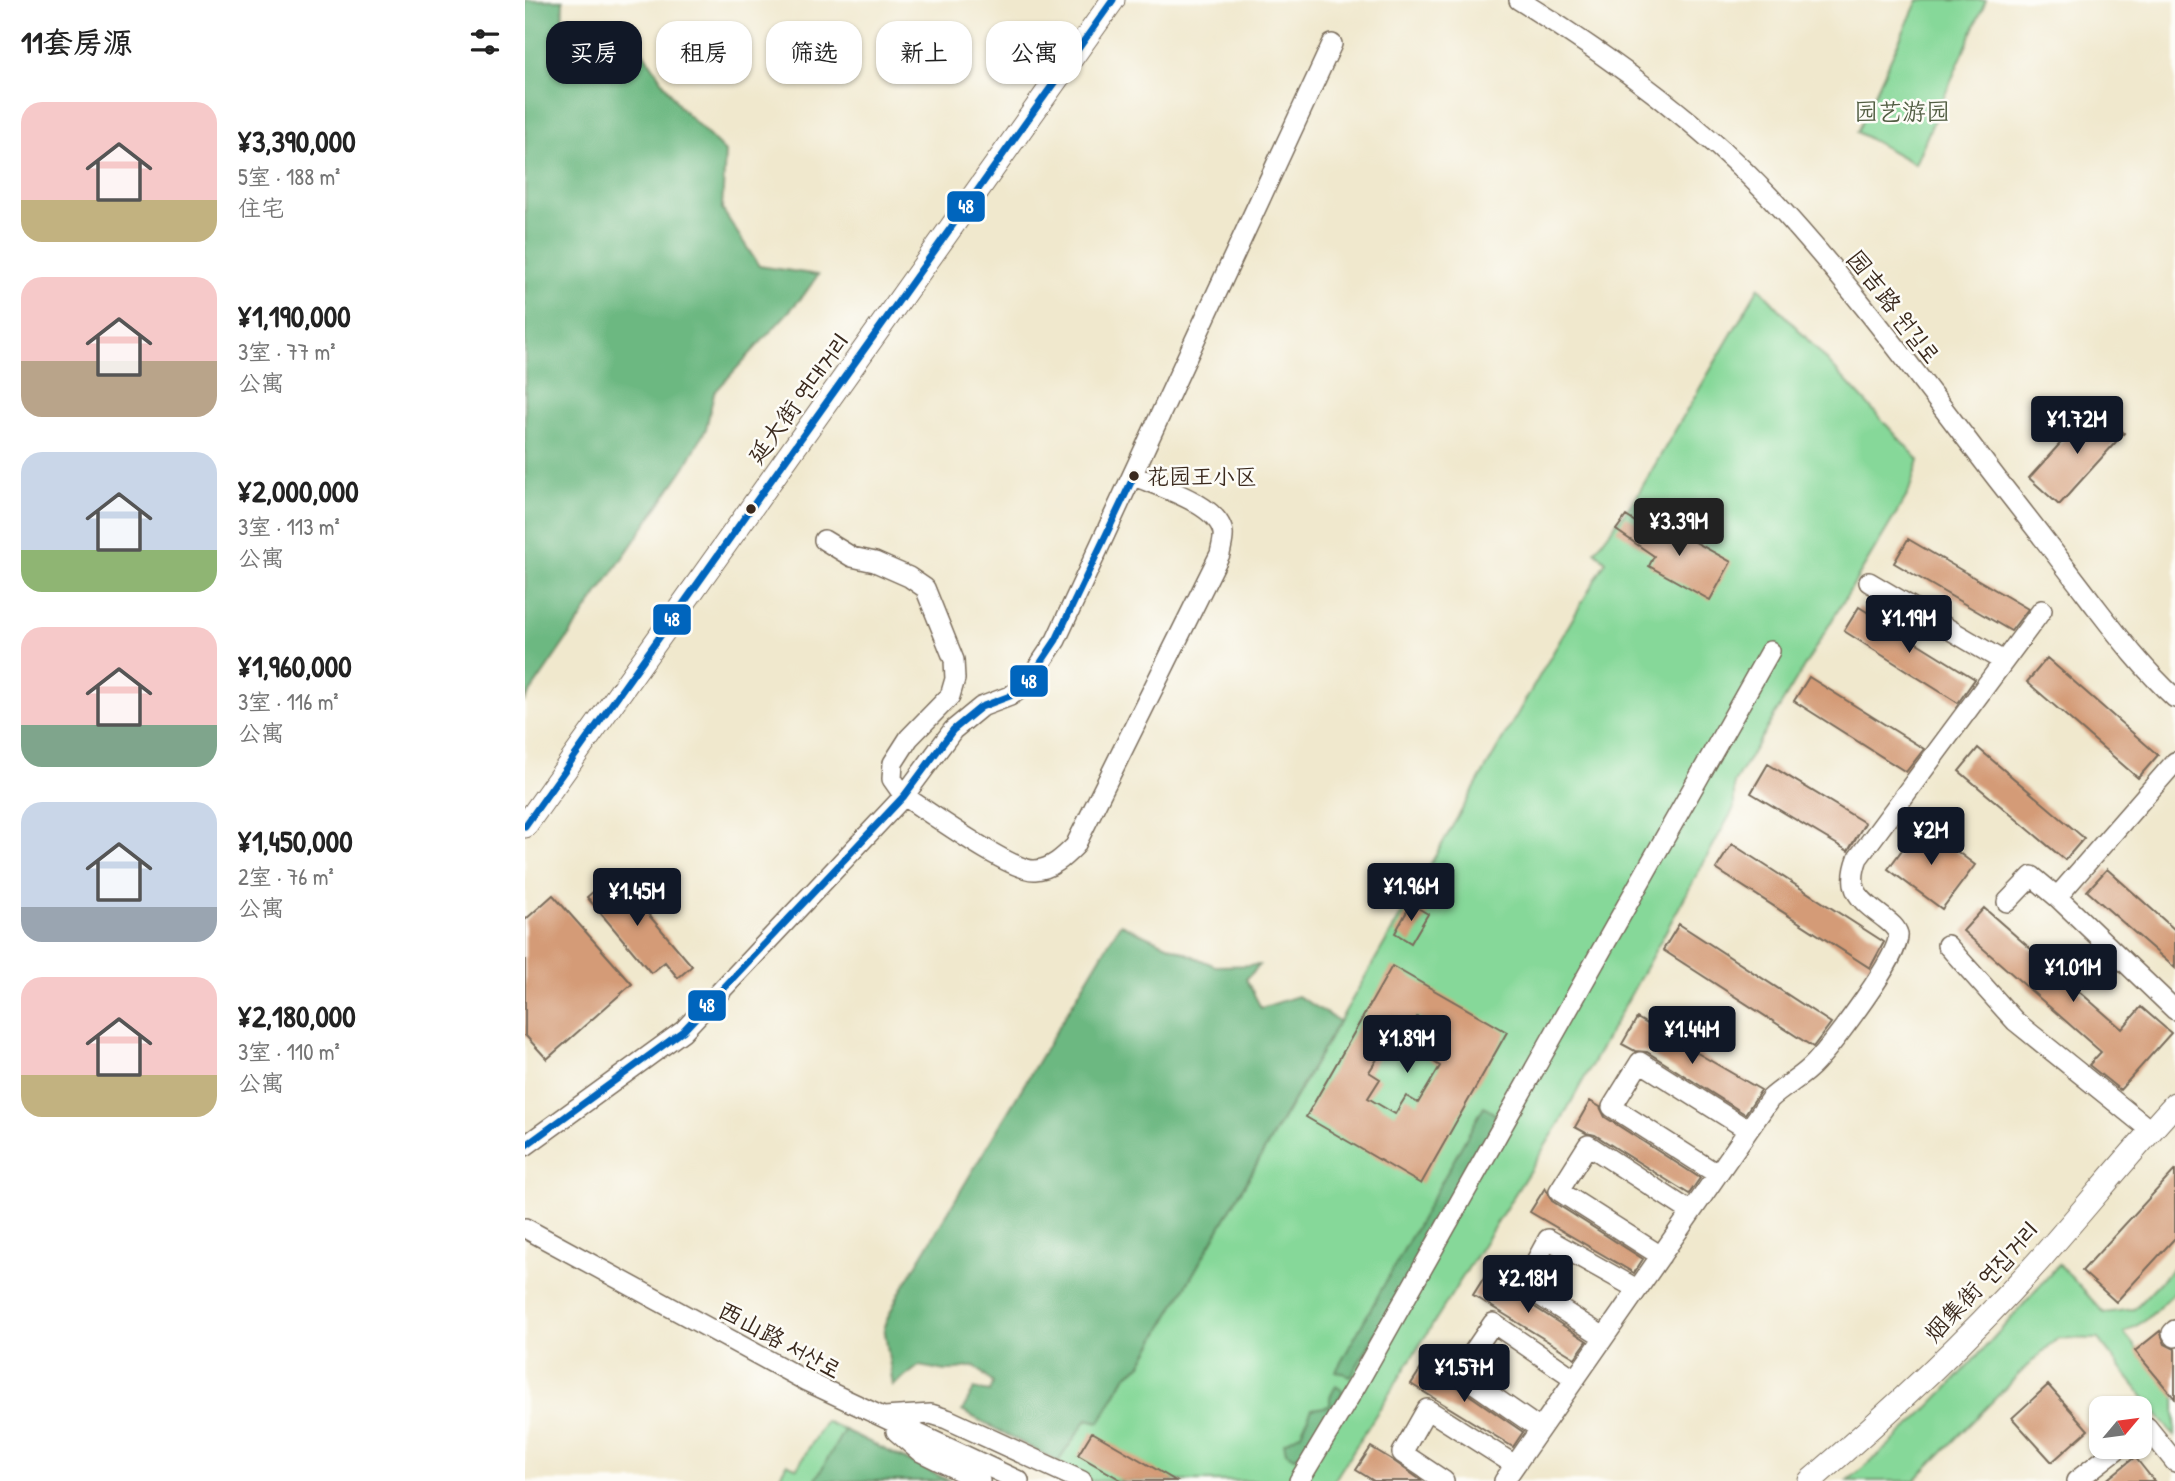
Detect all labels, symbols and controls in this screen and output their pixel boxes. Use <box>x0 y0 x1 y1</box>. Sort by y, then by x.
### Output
chip: 买房 <box>546 21 642 84</box>
chip: 租房 <box>656 21 752 84</box>
chip: 筛选 <box>766 21 862 84</box>
chip: 新上 <box>876 21 972 84</box>
chip: 公寓 <box>986 21 1082 84</box>
text: 11套房源 <box>21 22 133 62</box>
icon: filters <box>466 23 504 61</box>
park label: 园艺游园 <box>1854 95 1950 127</box>
text: ¥3,390,000 <box>238 121 356 161</box>
icon: home <box>77 130 161 214</box>
text: 5室 · 188 m² <box>238 161 340 192</box>
line badge: 48 <box>946 190 986 223</box>
text: 住宅 <box>238 192 284 223</box>
text: 48 <box>958 193 974 219</box>
street label: 园吉路 원길로 <box>1840 243 1948 369</box>
text: ¥1,190,000 <box>238 296 351 336</box>
icon: home <box>77 305 161 389</box>
street label: 延大街 연대거리 <box>740 326 856 470</box>
text: 3室 · 77 m² <box>238 336 335 367</box>
text: 公寓 <box>238 367 284 398</box>
pin: ¥1.72M <box>2020 396 2134 456</box>
text: ¥1.72M <box>2047 403 2107 434</box>
place label: 花园王小区 <box>1147 461 1257 491</box>
marker: 花园王小区 <box>1127 469 1141 483</box>
text: ¥2,000,000 <box>238 471 359 511</box>
icon: home <box>77 480 161 564</box>
pin: ¥3.39M <box>1622 498 1736 558</box>
unlabelled marker <box>744 502 758 516</box>
text: ¥3.39M <box>1650 505 1708 536</box>
text: 3室 · 113 m² <box>238 511 340 542</box>
text: 公寓 <box>238 542 284 573</box>
pin: ¥1.19M <box>1852 596 1966 655</box>
text: ¥1.19M <box>1882 602 1936 633</box>
line badge: 48 <box>652 603 692 636</box>
text: 48 <box>664 606 680 632</box>
text: ¥1,960,000 <box>238 646 352 686</box>
icon: home <box>77 655 161 739</box>
line badge: 48 <box>1009 664 1049 698</box>
text: 48 <box>1021 668 1037 694</box>
text: 3室 · 116 m² <box>238 686 339 717</box>
text: 公寓 <box>238 717 284 748</box>
pin: ¥2M <box>1897 808 1965 867</box>
text: ¥2M <box>1913 814 1949 845</box>
text: ¥1,450,000 <box>238 821 353 861</box>
icon: home <box>77 830 161 914</box>
text: 2室 · 76 m² <box>238 861 334 892</box>
pin: ¥1.96M <box>1354 864 1468 923</box>
pin: ¥1.45M <box>580 869 694 928</box>
text: ¥1.96M <box>1383 870 1439 901</box>
text: ¥1.45M <box>609 875 665 906</box>
text: 公寓 <box>238 892 284 923</box>
pin: ¥1.01M <box>2016 944 2130 1004</box>
text: ¥1.01M <box>2045 951 2101 982</box>
line badge: 48 <box>687 989 727 1022</box>
text: 48 <box>699 992 715 1018</box>
text: ¥2,180,000 <box>238 996 356 1036</box>
icon: home <box>77 1005 161 1089</box>
pin: ¥1.44M <box>1635 1006 1749 1066</box>
text: ¥1.44M <box>1665 1013 1719 1044</box>
pin: ¥1.89M <box>1350 1016 1464 1075</box>
text: ¥1.89M <box>1379 1022 1435 1053</box>
text: 3室 · 110 m² <box>238 1036 340 1067</box>
text: 公寓 <box>238 1067 284 1098</box>
street label: 烟集街 연집거리 <box>1917 1213 2045 1349</box>
pin: ¥2.18M <box>1471 1256 1585 1315</box>
text: ¥2.18M <box>1499 1262 1557 1293</box>
street label: 西山路 서산로 <box>713 1293 847 1385</box>
pin: ¥1.57M <box>1407 1344 1521 1404</box>
text: ¥1.57M <box>1435 1351 1493 1382</box>
north arrow <box>2089 1396 2153 1460</box>
map controls <box>2089 1396 2152 1459</box>

